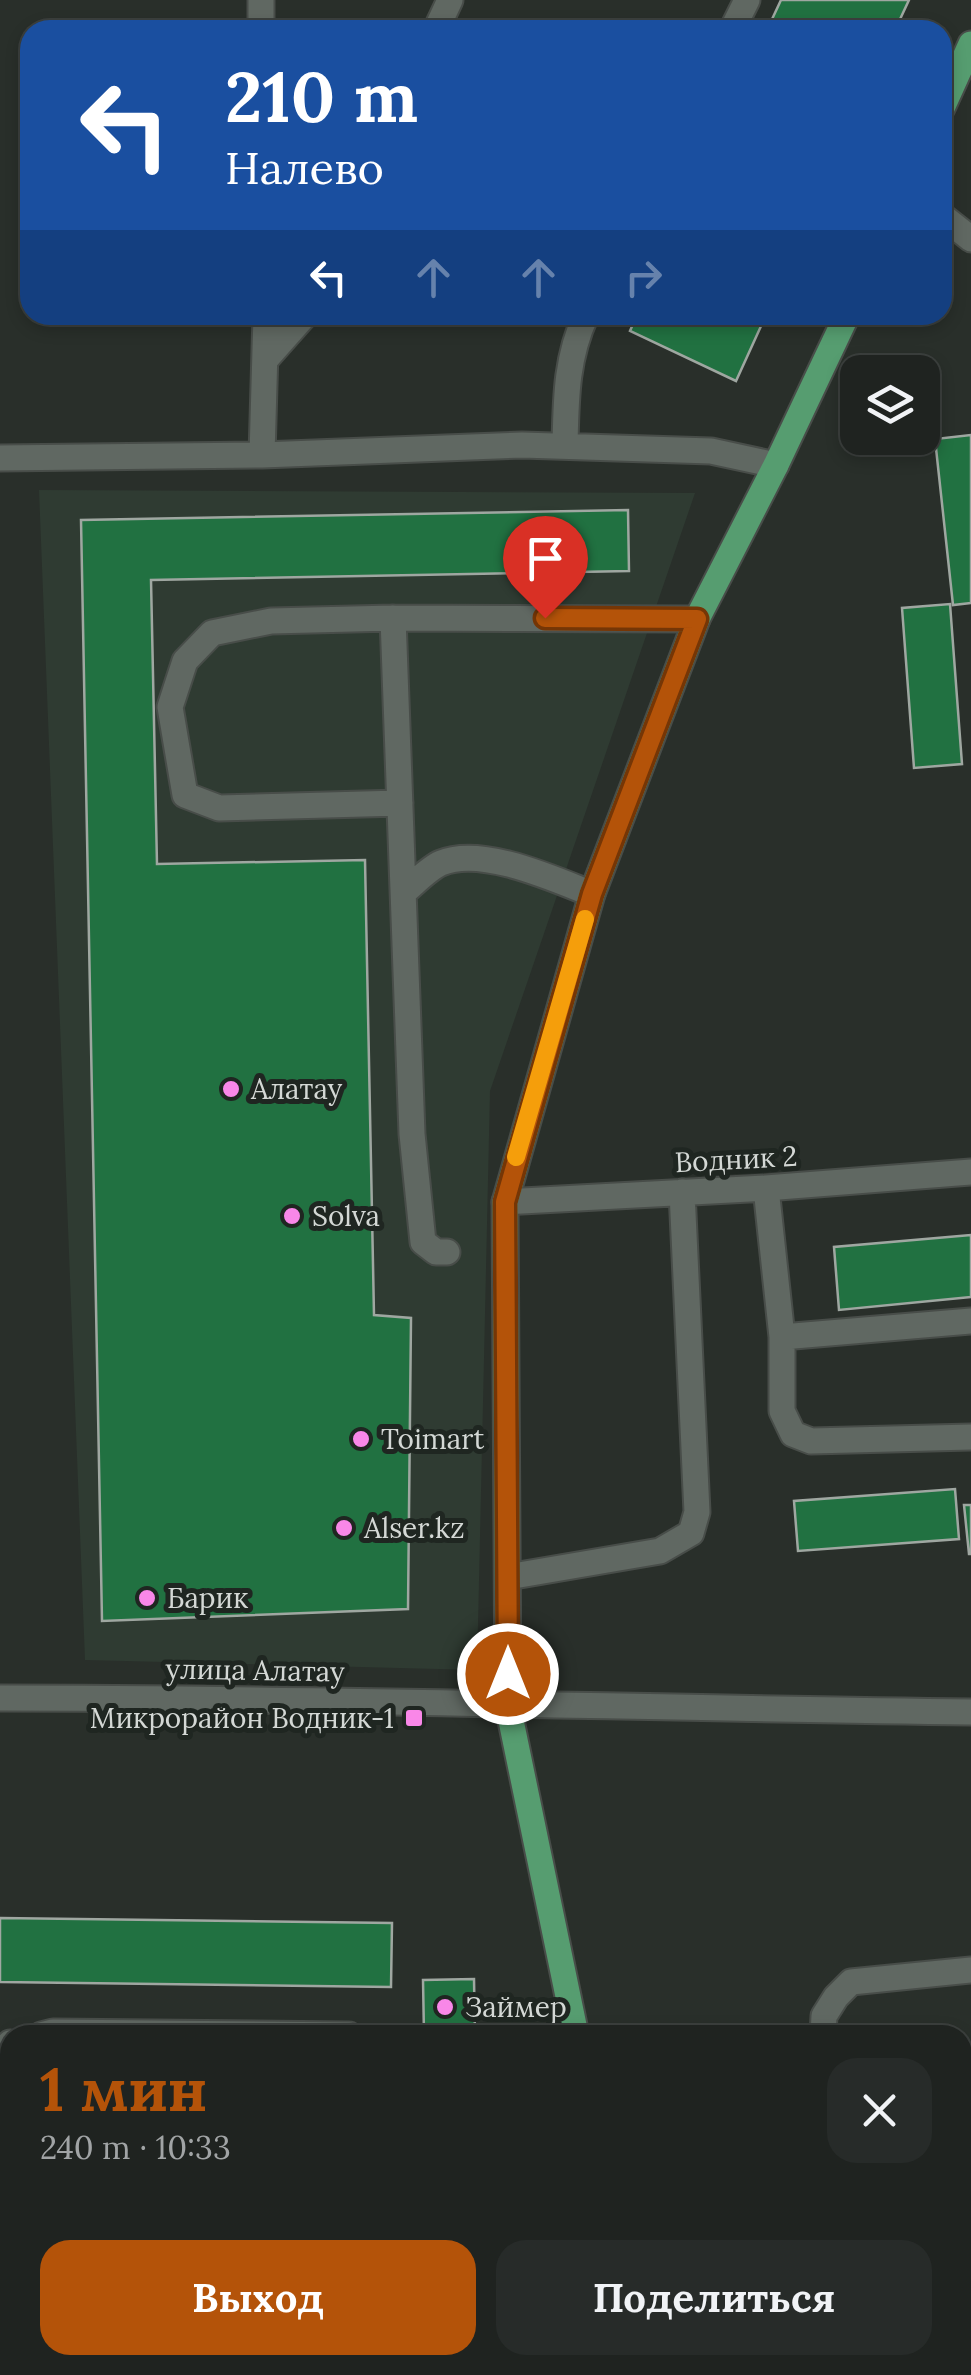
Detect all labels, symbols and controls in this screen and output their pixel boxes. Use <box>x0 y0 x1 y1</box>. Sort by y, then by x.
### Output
text: 210 m <box>225 52 418 141</box>
icon: left <box>60 60 190 190</box>
text: Налево <box>225 139 384 196</box>
icon: left <box>301 250 356 305</box>
icon: ahead <box>406 250 461 305</box>
icon: ahead <box>511 250 566 305</box>
icon: right <box>616 250 671 305</box>
map controls <box>840 355 940 455</box>
button: layers <box>840 355 940 455</box>
pin <box>503 516 588 619</box>
icon: arrive <box>518 531 573 586</box>
place label: Алатау <box>250 1071 343 1107</box>
marker: Алатау <box>220 1078 242 1100</box>
street label: Водник 2 <box>674 1138 798 1180</box>
place label: Solva <box>312 1198 380 1234</box>
marker: Solva <box>281 1205 303 1227</box>
place label: Toimart <box>381 1421 485 1457</box>
marker: Toimart <box>350 1428 372 1450</box>
place label: Alser.kz <box>363 1510 464 1546</box>
marker: Alser.kz <box>333 1517 355 1539</box>
place label: Барик <box>167 1580 248 1616</box>
marker: Барик <box>136 1587 158 1609</box>
position arrow <box>456 1622 560 1726</box>
street label: улица Алатау <box>165 1650 345 1690</box>
place label: Микрорайон Водник-1 <box>90 1700 394 1736</box>
marker: Микрорайон Водник-1 <box>403 1707 425 1729</box>
place label: Займер <box>465 1989 567 2025</box>
marker: Займер <box>434 1996 456 2018</box>
text: 1 мин <box>40 2051 208 2127</box>
button: close <box>827 2058 932 2163</box>
text: 240 m · 10:33 <box>40 2127 231 2168</box>
button: Выход <box>40 2240 476 2355</box>
button: Поделиться <box>496 2240 932 2355</box>

